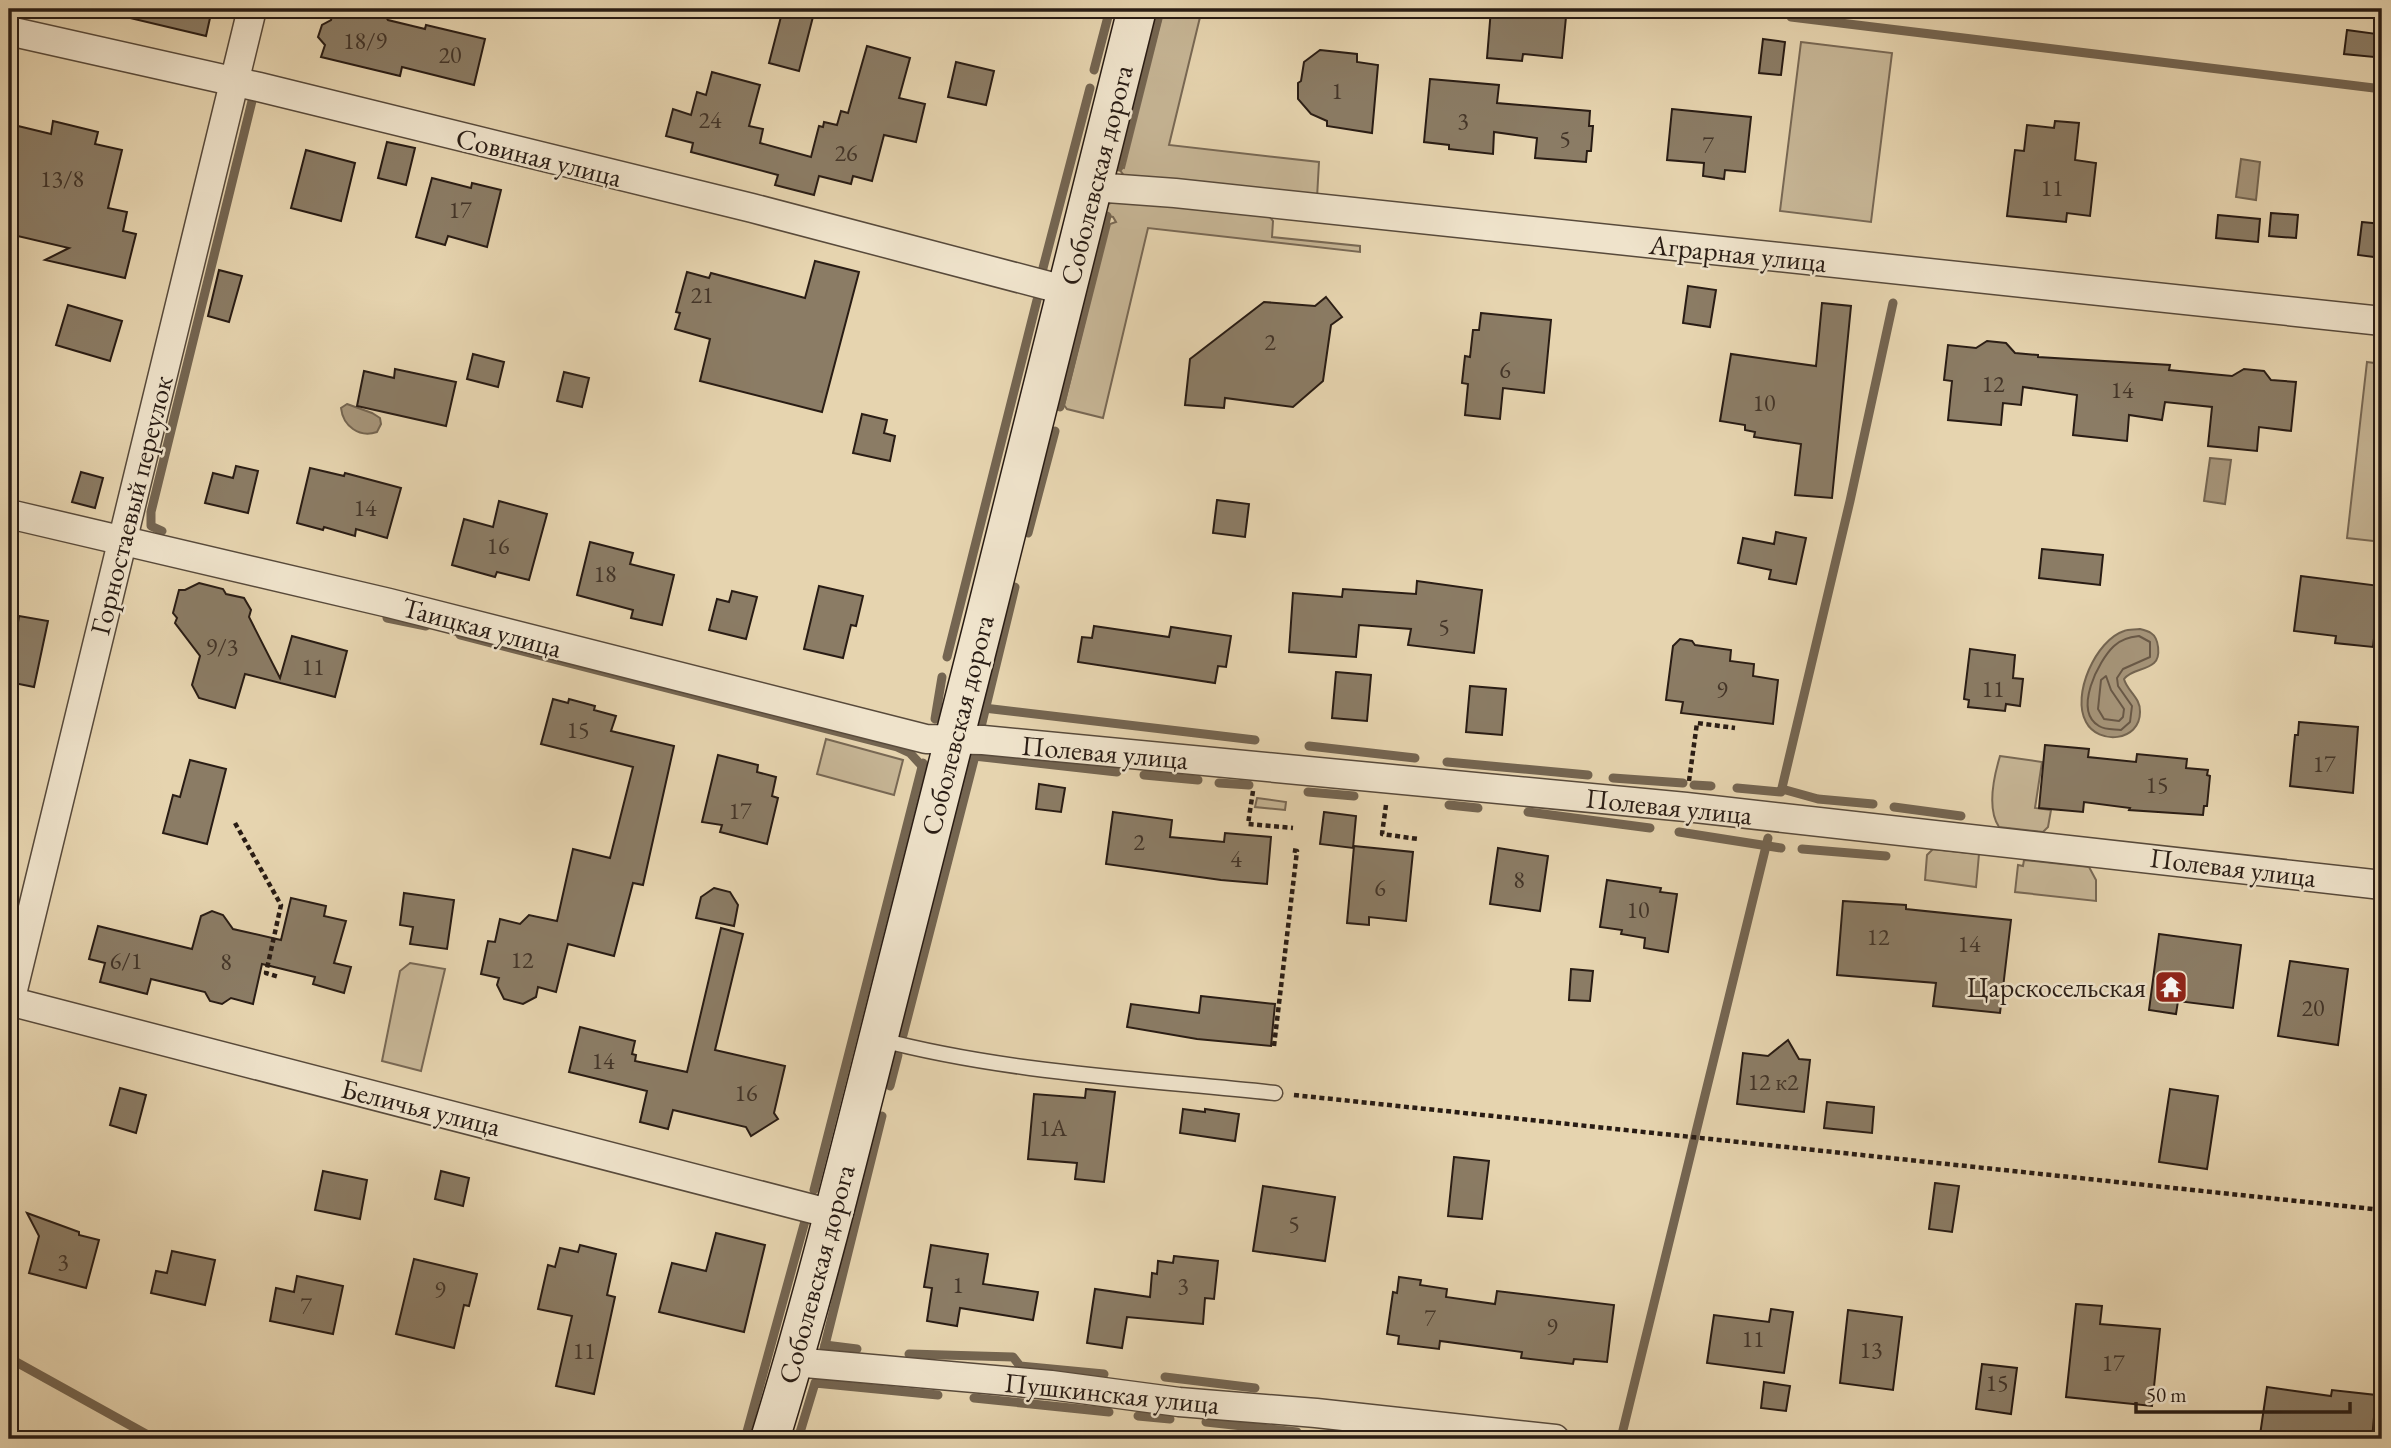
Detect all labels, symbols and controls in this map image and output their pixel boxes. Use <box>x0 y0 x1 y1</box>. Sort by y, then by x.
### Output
house number: 18/9 <box>343 25 388 56</box>
house number: 20 <box>438 39 462 70</box>
street label: Соболевская дорога <box>1051 60 1141 289</box>
house number: 1 <box>1331 75 1343 106</box>
house number: 24 <box>698 104 722 135</box>
house number: 3 <box>1457 105 1469 136</box>
street label: Совиная улица <box>452 119 626 195</box>
house number: 5 <box>1559 123 1571 154</box>
house number: 7 <box>1702 129 1714 160</box>
house number: 26 <box>834 137 858 168</box>
house number: 13/8 <box>40 163 84 194</box>
house number: 11 <box>2040 172 2064 203</box>
house number: 17 <box>448 194 472 225</box>
street label: Аграрная улица <box>1646 226 1829 280</box>
house number: 21 <box>690 279 714 310</box>
house number: 2 <box>1264 326 1276 357</box>
house number: 6 <box>1499 354 1511 385</box>
house number: 12 <box>1981 368 2005 399</box>
street label: Горностаевый переулок <box>81 372 181 638</box>
house number: 14 <box>2110 374 2134 405</box>
house number: 10 <box>1752 387 1776 418</box>
house number: 14 <box>353 492 377 523</box>
house number: 16 <box>486 530 510 561</box>
house number: 18 <box>593 558 617 589</box>
street label: Таицкая улица <box>398 588 567 666</box>
street label: Соболевская дорога <box>912 610 1002 839</box>
house number: 5 <box>1438 611 1450 642</box>
house number: 9/3 <box>206 631 238 662</box>
house number: 11 <box>301 651 325 682</box>
house number: 11 <box>1981 673 2005 704</box>
house number: 9 <box>1716 674 1728 705</box>
house number: 15 <box>566 714 590 745</box>
street label: Полевая улица <box>1020 727 1191 777</box>
house number: 17 <box>2312 748 2336 779</box>
house number: 15 <box>2145 769 2169 800</box>
street label: Полевая улица <box>1584 779 1755 833</box>
house number: 17 <box>728 795 752 826</box>
house number: 2 <box>1133 826 1145 857</box>
street label: Полевая улица <box>2148 839 2319 895</box>
house number: 4 <box>1230 843 1242 874</box>
house number: 8 <box>1513 864 1525 895</box>
house number: 6 <box>1374 872 1386 903</box>
house number: 10 <box>1626 894 1650 925</box>
house number: 12 <box>1866 921 1890 952</box>
house number: 14 <box>1957 928 1981 959</box>
house number: 12 <box>510 944 534 975</box>
house number: 6/1 <box>110 945 142 976</box>
house number: 8 <box>220 946 232 977</box>
temple icon: Царскосельская <box>2152 968 2190 1006</box>
place label: Царскосельская <box>1967 969 2146 1005</box>
house number: 20 <box>2301 992 2325 1023</box>
house number: 14 <box>591 1045 615 1076</box>
house number: 12 к2 <box>1748 1066 1799 1097</box>
street label: Беличья улица <box>338 1070 505 1144</box>
house number: 16 <box>734 1077 758 1108</box>
house number: 1А <box>1039 1112 1067 1143</box>
street label: Соболевская дорога <box>769 1160 863 1388</box>
house number: 5 <box>1288 1208 1300 1239</box>
house number: 3 <box>57 1246 69 1277</box>
house number: 1 <box>952 1269 964 1300</box>
house number: 3 <box>1177 1270 1189 1301</box>
house number: 9 <box>434 1274 446 1305</box>
house number: 7 <box>300 1290 312 1321</box>
house number: 7 <box>1424 1302 1436 1333</box>
house number: 9 <box>1546 1311 1558 1342</box>
house number: 11 <box>1741 1323 1765 1354</box>
house number: 13 <box>1859 1334 1883 1365</box>
house number: 11 <box>572 1335 596 1366</box>
house number: 17 <box>2101 1347 2125 1378</box>
street label: Пушкинская улица <box>1003 1364 1222 1422</box>
house number: 15 <box>1985 1367 2009 1398</box>
scale bar <box>2136 1371 2349 1415</box>
text: 50 m <box>2146 1381 2187 1408</box>

